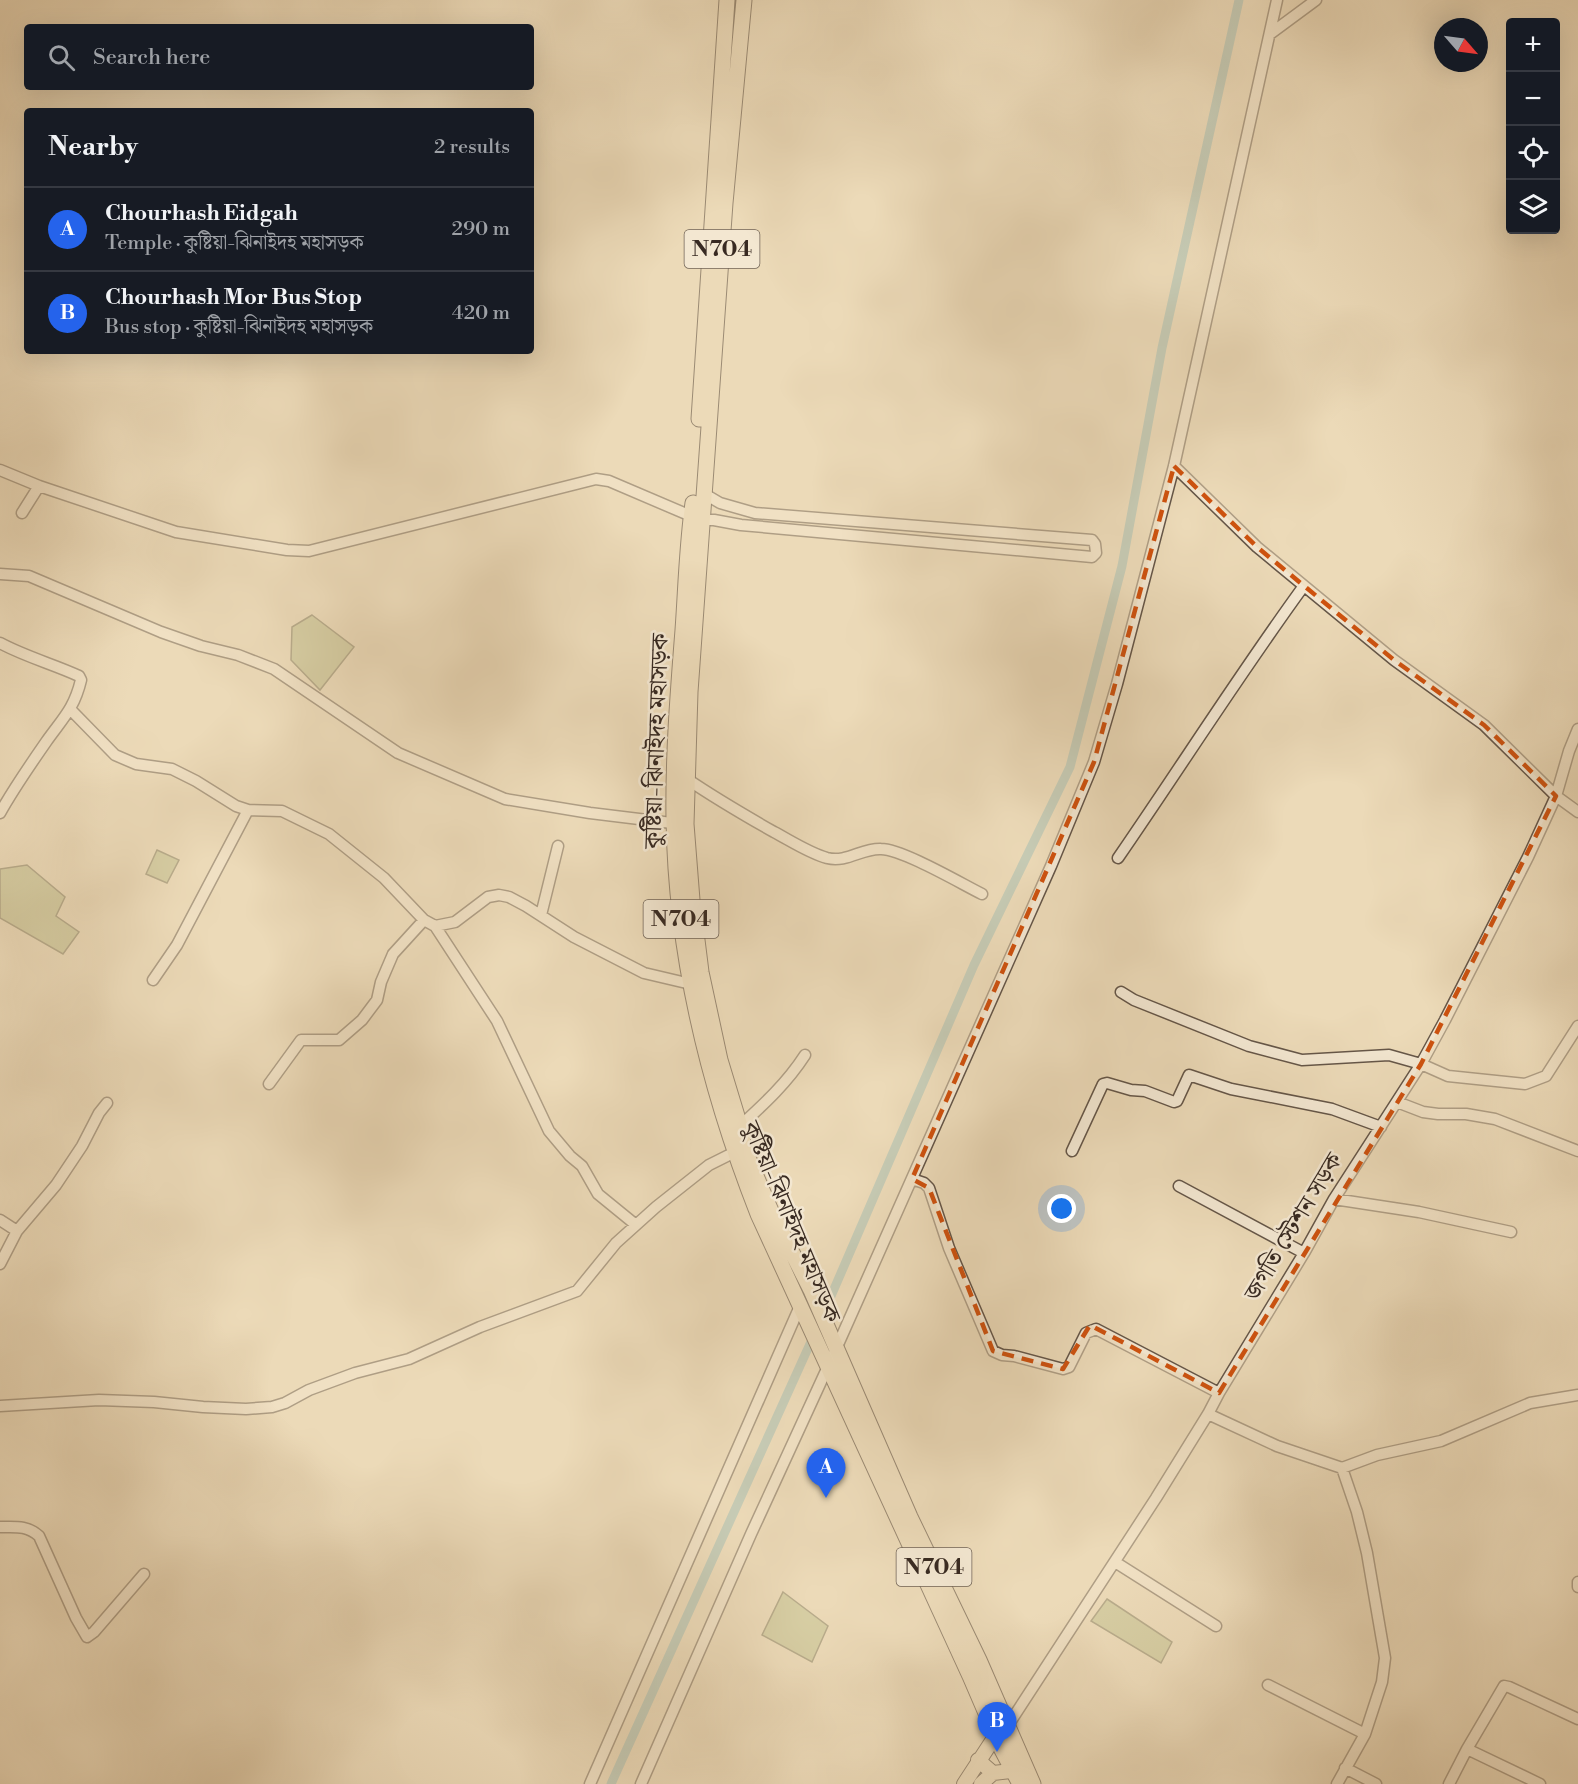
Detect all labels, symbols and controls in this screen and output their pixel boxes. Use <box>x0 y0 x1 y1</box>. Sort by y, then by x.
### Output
north arrow <box>1434 18 1488 72</box>
map controls <box>1506 18 1560 234</box>
button: + <box>1506 18 1560 72</box>
search box <box>24 24 534 90</box>
icon: search <box>45 41 78 74</box>
text: Search here <box>93 44 210 71</box>
button: − <box>1506 72 1560 126</box>
button: locate <box>1506 126 1560 180</box>
text: Nearby <box>48 131 138 163</box>
text: 2 results <box>434 135 510 160</box>
button: layers <box>1506 180 1560 234</box>
text: Chourhash Eidgah <box>105 200 298 227</box>
text: A <box>60 217 75 242</box>
text: 290 m <box>452 217 510 242</box>
road number: N704 <box>684 230 760 268</box>
text: Temple · কুষ্টিয়া-ঝিনাইদহ মহাসড়ক <box>105 231 364 256</box>
text: Chourhash Mor Bus Stop <box>105 284 362 311</box>
text: B <box>60 301 75 326</box>
text: 420 m <box>452 301 510 326</box>
text: Bus stop · কুষ্টিয়া-ঝিনাইদহ মহাসড়ক <box>105 315 373 340</box>
street label: কুষ্টিয়া-ঝিনাইদহ মহাসড়ক <box>637 632 676 850</box>
road number: N704 <box>644 900 718 938</box>
street label: কুষ্টিয়া-ঝিনাইদহ মহাসড়ক <box>735 1116 848 1328</box>
street label: জগতি স্টেশন সড়ক <box>1237 1146 1350 1307</box>
your location <box>1047 1194 1076 1223</box>
pin: A <box>806 1448 846 1498</box>
road number: N704 <box>896 1548 972 1586</box>
pin: B <box>978 1702 1016 1752</box>

